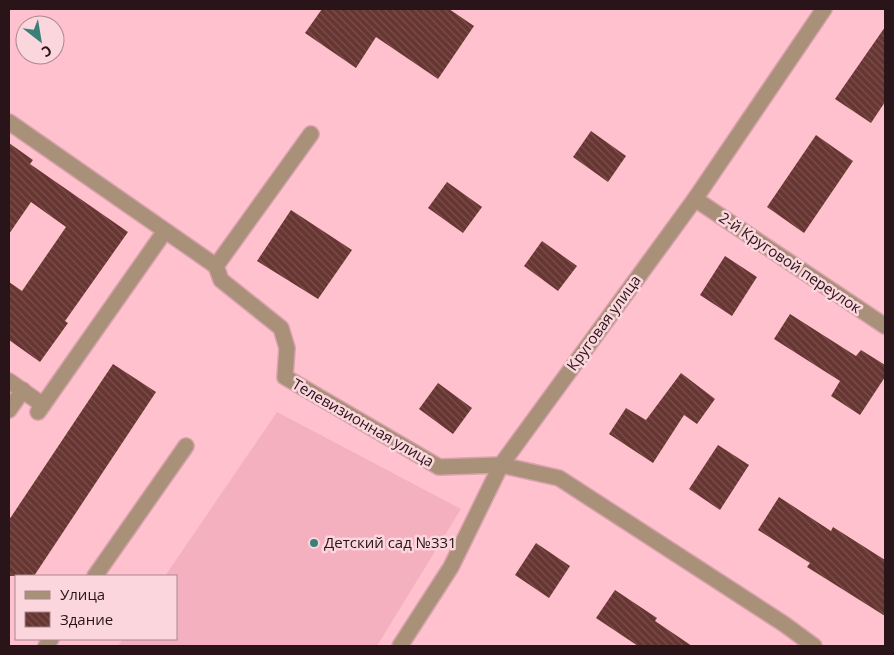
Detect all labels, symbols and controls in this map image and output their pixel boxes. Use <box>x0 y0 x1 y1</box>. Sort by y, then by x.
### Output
north arrow <box>15 15 65 65</box>
text: С <box>38 41 56 62</box>
street label: 2-й Круговой переулок <box>716 207 866 317</box>
street label: Круговая улица <box>562 270 645 374</box>
street label: Телевизионная улица <box>289 373 438 471</box>
place label: Детский сад №331 <box>324 532 457 552</box>
marker: Детский сад №331 <box>308 537 320 549</box>
legend <box>15 575 178 640</box>
text: Улица <box>60 584 105 604</box>
text: Здание <box>60 609 113 629</box>

